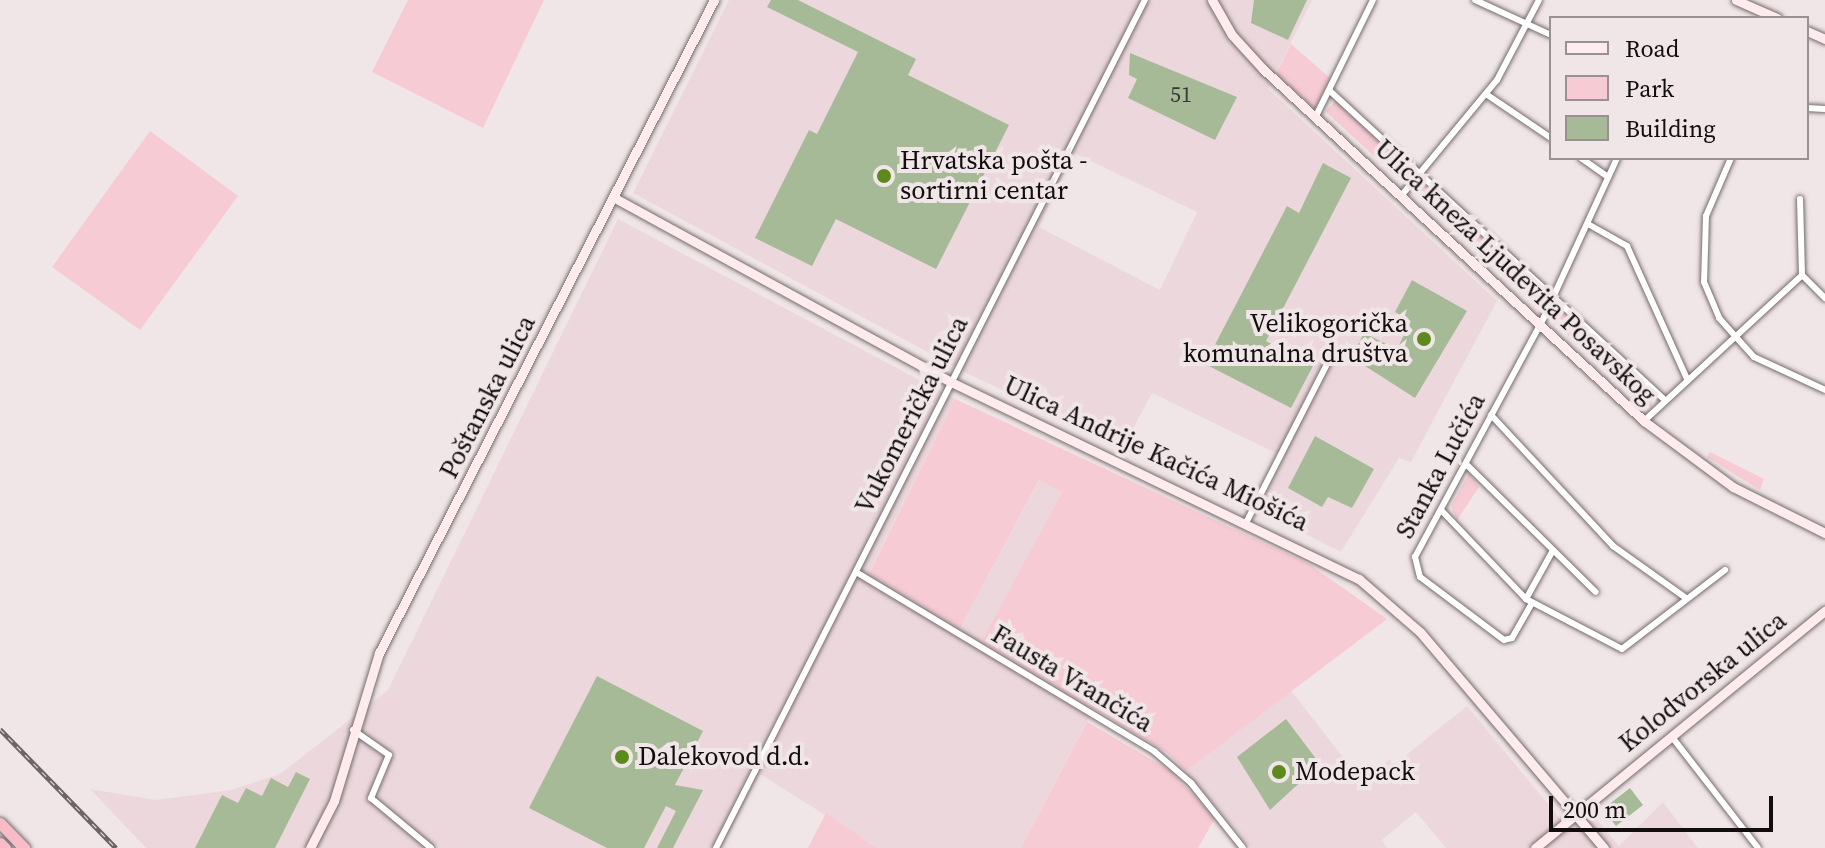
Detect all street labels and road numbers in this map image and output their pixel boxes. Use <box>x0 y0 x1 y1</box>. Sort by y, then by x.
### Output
street label: Ulica kneza Ljudevita Posavskog <box>1368 133 1662 411</box>
street label: Poštanska ulica <box>434 310 542 484</box>
street label: Vukomerička ulica <box>849 311 975 519</box>
street label: Ulica Andrije Kačića Miošića <box>999 370 1313 538</box>
street label: Stanka Lučića <box>1390 388 1492 544</box>
street label: Kolodvorska ulica <box>1613 605 1793 759</box>
street label: Fausta Vrančića <box>985 618 1159 740</box>

